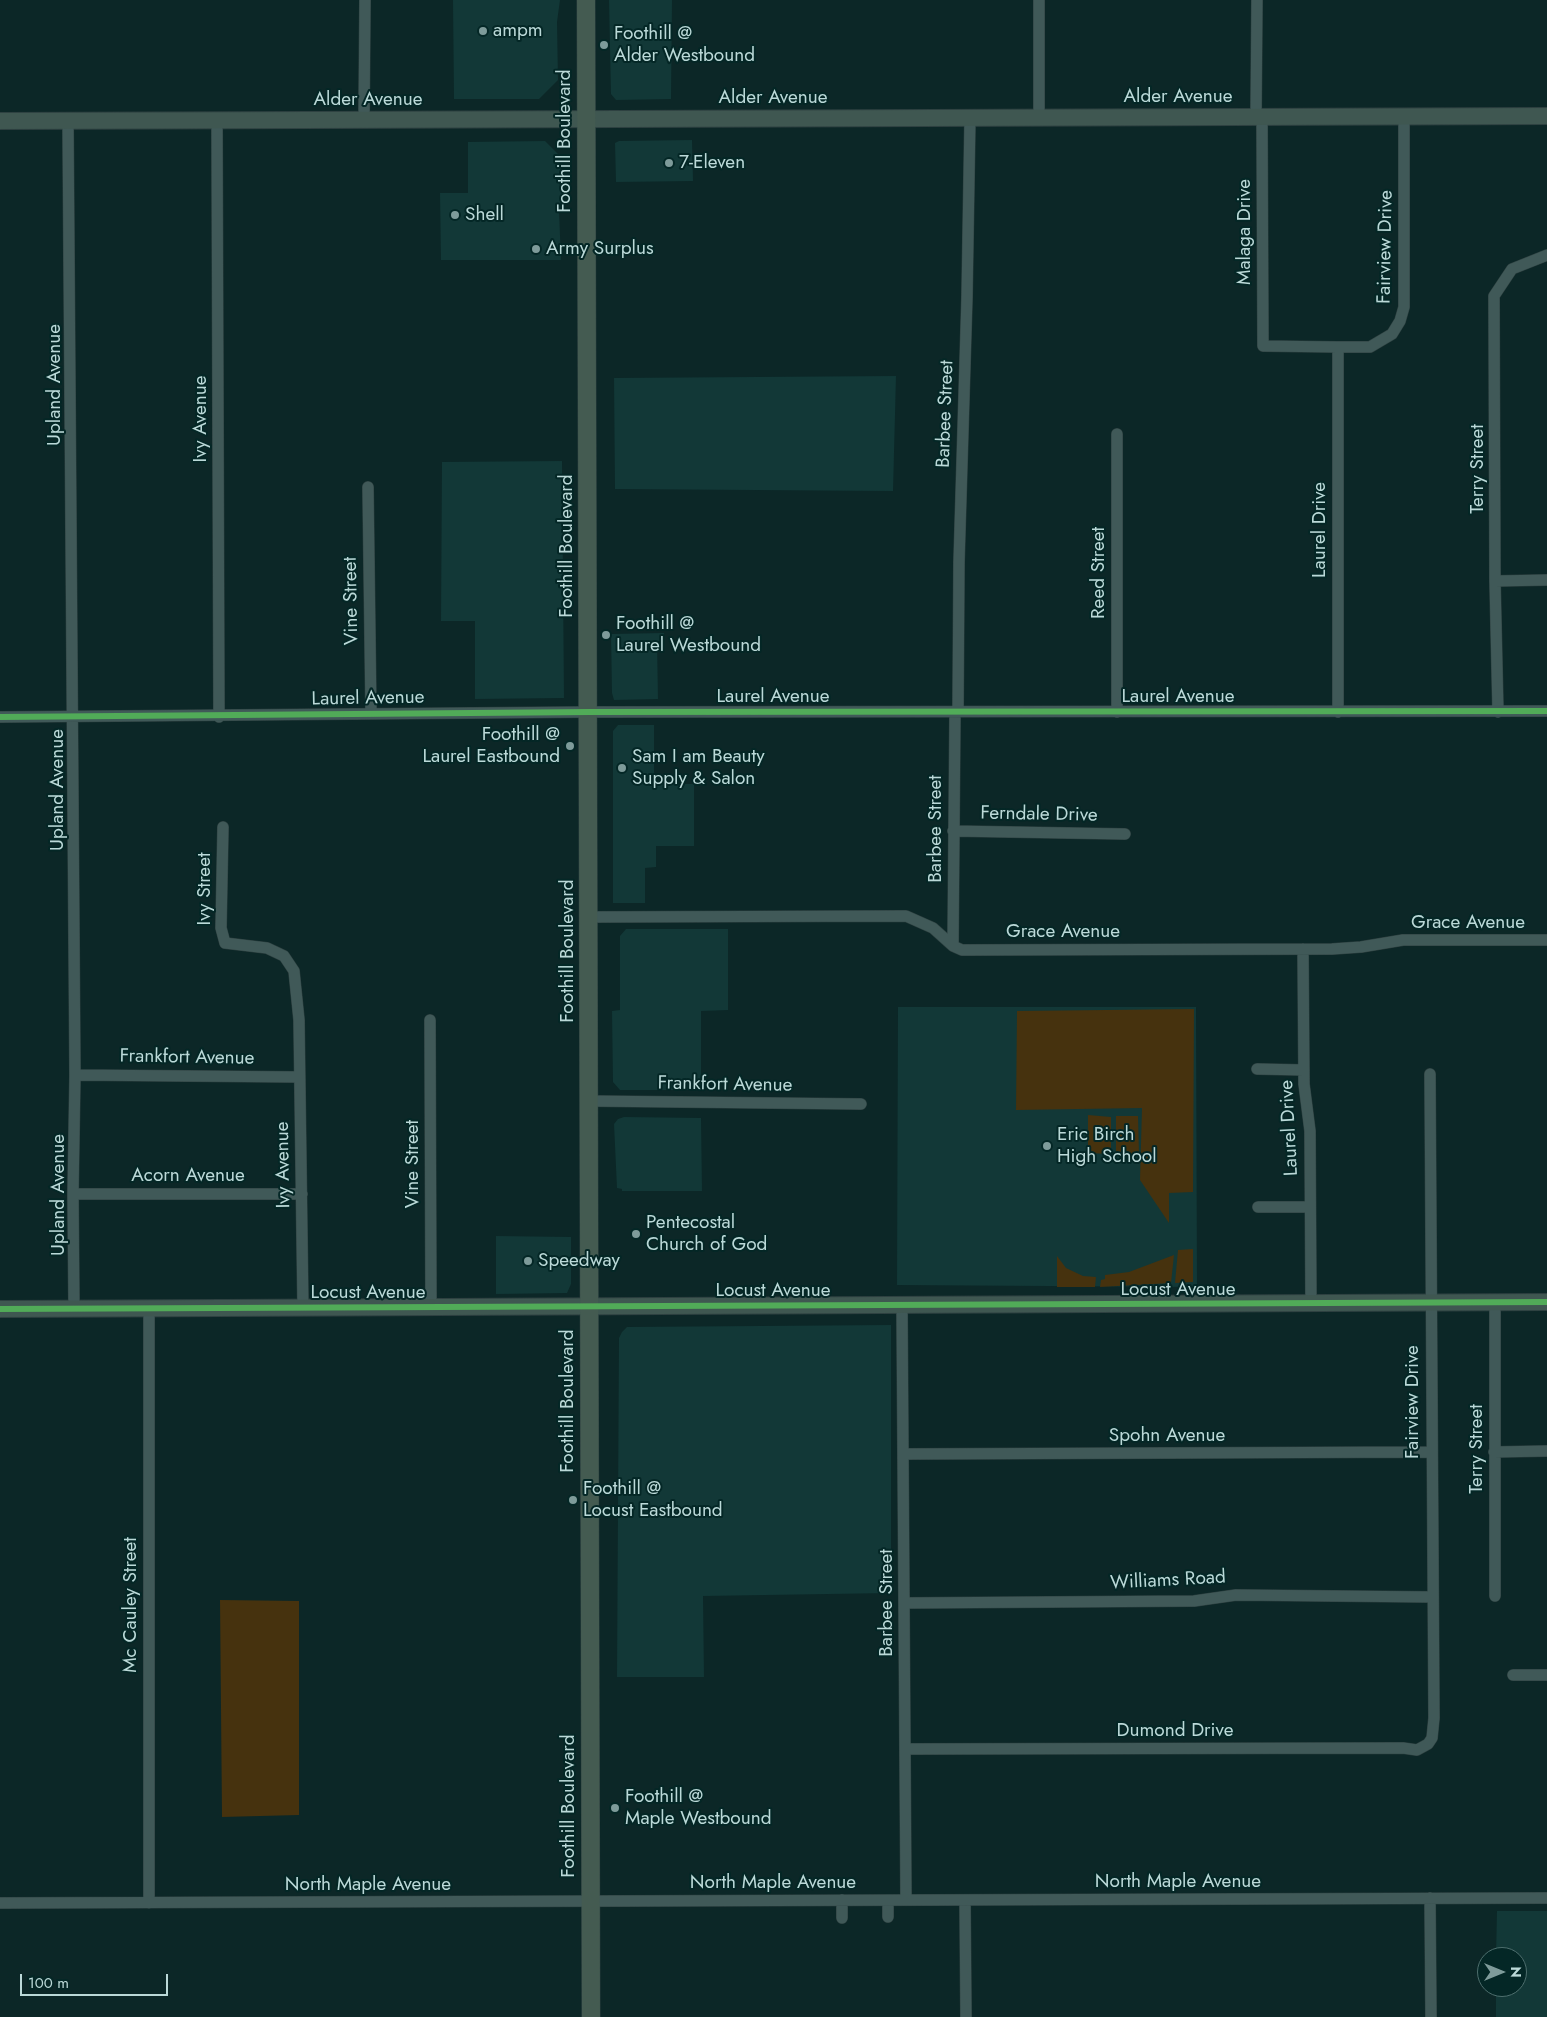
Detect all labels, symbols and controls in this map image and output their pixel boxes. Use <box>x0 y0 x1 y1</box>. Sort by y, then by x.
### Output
place label: ampm <box>493 20 543 42</box>
place label: Foothill @ Alder Westbound <box>614 23 755 67</box>
marker: ampm <box>477 25 489 37</box>
marker: Foothill @ Alder Westbound <box>598 39 610 51</box>
street label: Foothill Boulevard <box>554 69 576 213</box>
street label: Alder Avenue <box>1124 86 1232 108</box>
street label: Alder Avenue <box>719 87 827 109</box>
street label: Alder Avenue <box>314 89 422 111</box>
place label: 7-Eleven <box>679 152 745 174</box>
marker: 7-Eleven <box>663 157 675 169</box>
street label: Malaga Drive <box>1234 179 1256 285</box>
street label: Fairview Drive <box>1374 190 1398 304</box>
place label: Shell <box>465 204 504 226</box>
marker: Shell <box>449 209 461 221</box>
place label: Army Surplus <box>546 238 654 260</box>
marker: Army Surplus <box>530 243 542 255</box>
street label: Upland Avenue <box>44 324 66 446</box>
street label: Barbee Street <box>933 360 959 468</box>
street label: Ivy Avenue <box>190 376 212 462</box>
street label: Terry Street <box>1467 424 1489 514</box>
street label: Foothill Boulevard <box>556 474 578 618</box>
street label: Laurel Drive <box>1309 482 1331 578</box>
street label: Reed Street <box>1088 527 1110 619</box>
street label: Vine Street <box>340 557 364 645</box>
place label: Foothill @ Laurel Westbound <box>616 613 761 657</box>
marker: Foothill @ Laurel Westbound <box>600 629 612 641</box>
street label: Laurel Avenue <box>717 686 829 708</box>
street label: Laurel Avenue <box>1122 686 1234 708</box>
street label: Laurel Avenue <box>311 687 425 711</box>
place label: Foothill @ Laurel Eastbound <box>422 724 560 768</box>
street label: Upland Avenue <box>47 729 69 851</box>
marker: Foothill @ Laurel Eastbound <box>564 740 576 752</box>
place label: Sam I am Beauty Supply & Salon <box>632 746 765 790</box>
marker: Sam I am Beauty Supply & Salon <box>616 762 628 774</box>
street label: Barbee Street <box>925 775 947 883</box>
street label: Ferndale Drive <box>980 803 1098 827</box>
street label: Ivy Street <box>194 853 216 925</box>
street label: Foothill Boulevard <box>557 879 579 1023</box>
street label: Grace Avenue <box>1411 912 1525 934</box>
street label: Grace Avenue <box>1006 921 1120 943</box>
street label: Frankfort Avenue <box>119 1045 255 1071</box>
street label: Frankfort Avenue <box>657 1072 793 1098</box>
street label: Laurel Drive <box>1276 1079 1304 1177</box>
street label: Vine Street <box>402 1120 424 1208</box>
street label: Ivy Avenue <box>272 1121 296 1209</box>
place label: Eric Birch High School <box>1057 1124 1157 1168</box>
street label: Upland Avenue <box>48 1134 70 1256</box>
marker: Eric Birch High School <box>1041 1140 1053 1152</box>
street label: Acorn Avenue <box>131 1165 245 1187</box>
place label: Pentecostal Church of God <box>646 1212 767 1256</box>
marker: Pentecostal Church of God <box>630 1228 642 1240</box>
place label: Speedway <box>538 1250 620 1272</box>
marker: Speedway <box>522 1255 534 1267</box>
street label: Locust Avenue <box>1120 1279 1236 1301</box>
street label: Locust Avenue <box>715 1280 831 1302</box>
street label: Locust Avenue <box>310 1282 426 1304</box>
street label: Foothill Boulevard <box>557 1329 579 1473</box>
street label: Fairview Drive <box>1402 1345 1424 1459</box>
street label: Terry Street <box>1466 1404 1488 1494</box>
street label: Spohn Avenue <box>1109 1425 1225 1447</box>
place label: Foothill @ Locust Eastbound <box>583 1478 723 1522</box>
marker: Foothill @ Locust Eastbound <box>567 1494 579 1506</box>
street label: Mc Cauley Street <box>120 1537 142 1673</box>
street label: Barbee Street <box>876 1549 898 1657</box>
street label: Williams Road <box>1110 1567 1226 1595</box>
street label: Dumond Drive <box>1117 1720 1233 1742</box>
street label: Foothill Boulevard <box>558 1734 580 1878</box>
place label: Foothill @ Maple Westbound <box>625 1786 771 1830</box>
marker: Foothill @ Maple Westbound <box>609 1802 621 1814</box>
street label: North Maple Avenue <box>1095 1871 1261 1893</box>
street label: North Maple Avenue <box>690 1872 856 1894</box>
street label: North Maple Avenue <box>285 1874 451 1896</box>
north arrow <box>1477 1947 1527 1997</box>
scale bar <box>22 1964 170 1996</box>
text: N <box>1506 1966 1526 1978</box>
text: 100 m <box>28 1972 69 1994</box>

